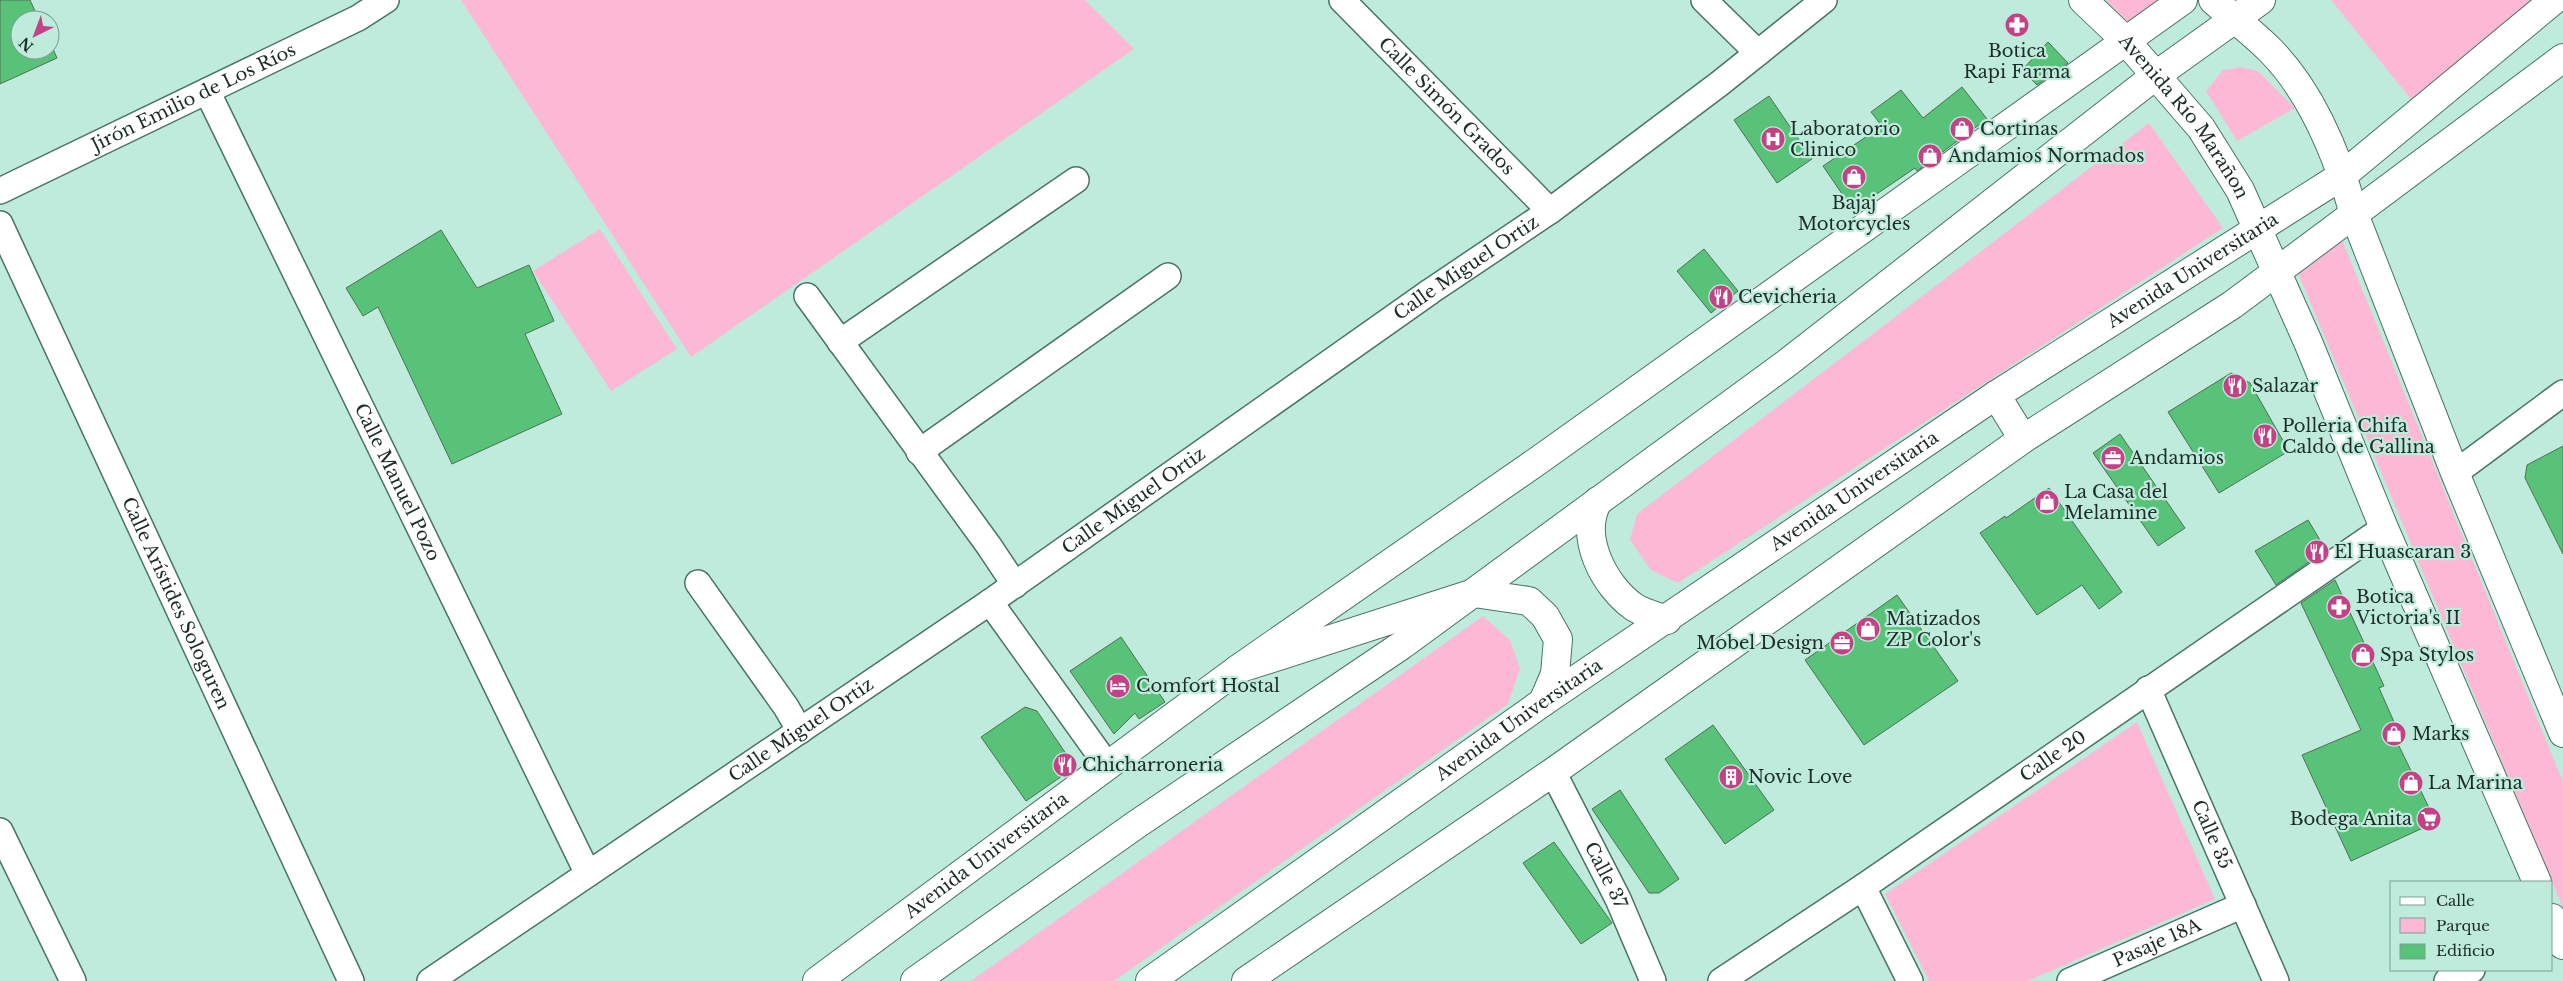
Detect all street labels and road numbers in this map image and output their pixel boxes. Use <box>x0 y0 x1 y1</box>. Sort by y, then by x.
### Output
street label: Avenida Río Marañon <box>2114 29 2253 202</box>
street label: Calle Simón Grados <box>1374 33 1519 180</box>
street label: Jirón Emilio de Los Ríos <box>86 39 299 157</box>
street label: Avenida Universitaria <box>2102 208 2282 333</box>
street label: Calle Miguel Ortiz <box>1390 211 1543 325</box>
street label: Calle Manuel Pozo <box>350 400 445 564</box>
street label: Avenida Universitaria <box>1765 426 1943 556</box>
street label: Calle Miguel Ortiz <box>1058 443 1210 559</box>
street label: Calle Arístides Sologuren <box>117 494 235 713</box>
street label: Avenida Universitaria <box>1431 654 1606 786</box>
street label: Calle Miguel Ortiz <box>724 673 878 787</box>
street label: Calle 20 <box>2016 726 2090 787</box>
street label: Avenida Universitaria <box>900 788 1073 924</box>
street label: Calle 35 <box>2187 797 2237 872</box>
street label: Calle 37 <box>1580 838 1632 913</box>
street label: Pasaje 18A <box>2109 913 2206 972</box>

